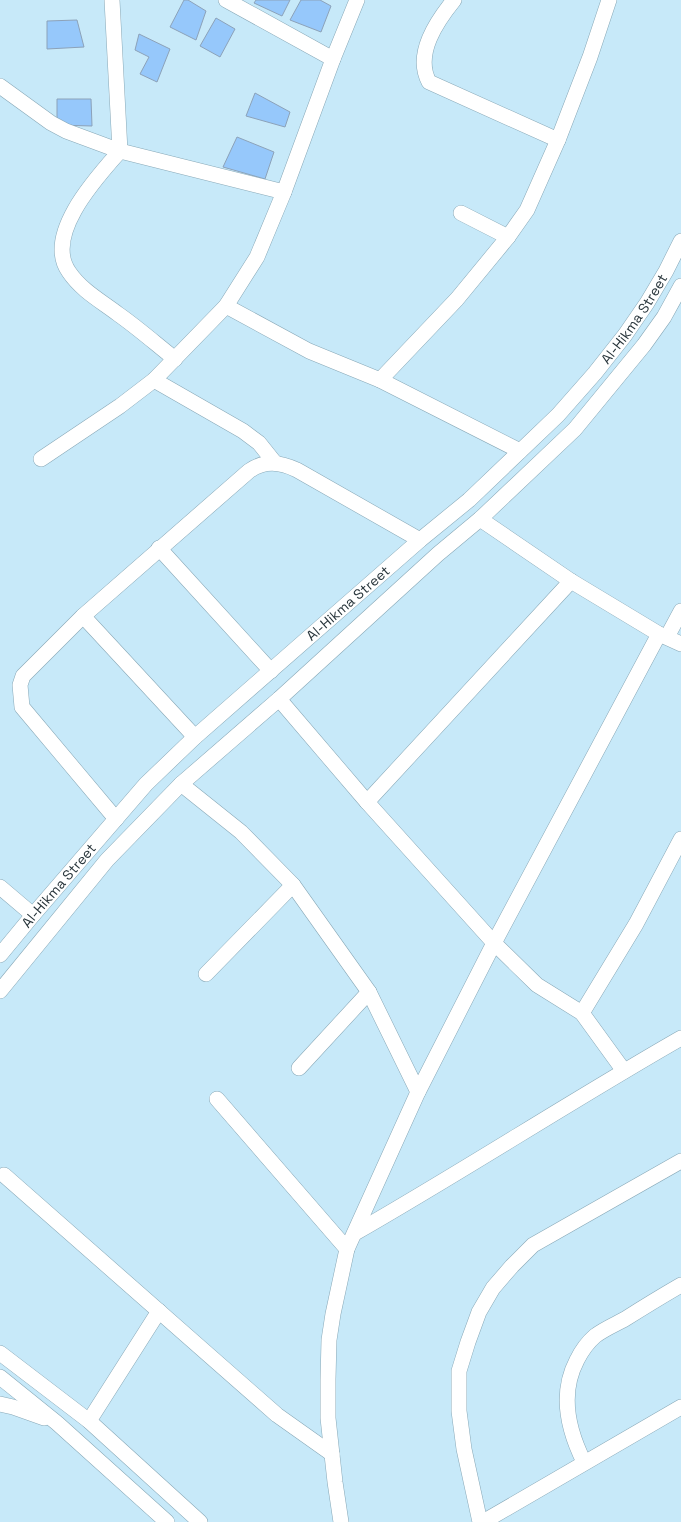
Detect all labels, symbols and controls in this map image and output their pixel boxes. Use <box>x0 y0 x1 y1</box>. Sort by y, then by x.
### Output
street label: Al-Hikma Street <box>597 271 671 367</box>
street label: Al-Hikma Street <box>302 562 393 645</box>
street label: Al-Hikma Street <box>17 840 100 931</box>

